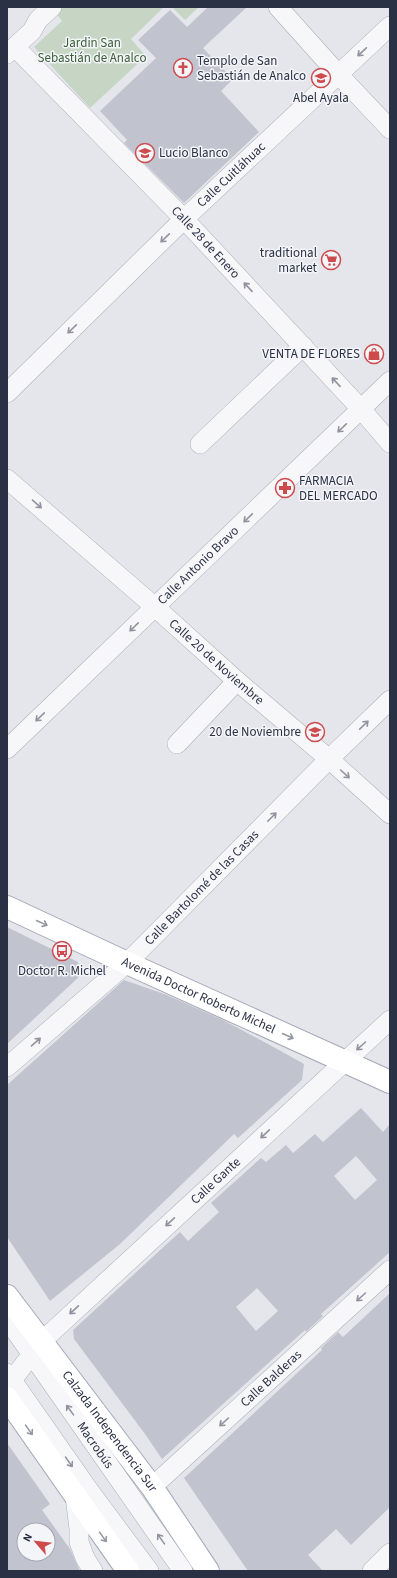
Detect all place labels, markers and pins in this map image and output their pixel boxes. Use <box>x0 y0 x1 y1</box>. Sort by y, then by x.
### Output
place label: Templo de San Sebastián de Analco <box>197 52 306 85</box>
church icon: Templo de San Sebastián de Analco <box>172 57 194 79</box>
school or university icon: Abel Ayala <box>310 67 332 89</box>
place label: Abel Ayala <box>293 89 349 107</box>
school or university icon: Lucio Blanco <box>134 142 156 164</box>
place label: Lucio Blanco <box>159 144 228 162</box>
place label: traditional market <box>260 244 318 277</box>
supermarket icon: traditional market <box>320 249 342 271</box>
shop icon: VENTA DE FLORES <box>363 343 385 365</box>
place label: VENTA DE FLORES <box>262 345 360 363</box>
place label: FARMACIA DEL MERCADO <box>299 472 378 505</box>
pharmacy icon: FARMACIA DEL MERCADO <box>274 477 296 499</box>
school or university icon: 20 de Noviembre <box>304 721 326 743</box>
place label: 20 de Noviembre <box>209 723 301 741</box>
bus stop icon: Doctor R. Michel <box>51 940 73 962</box>
place label: Doctor R. Michel <box>18 962 106 980</box>

